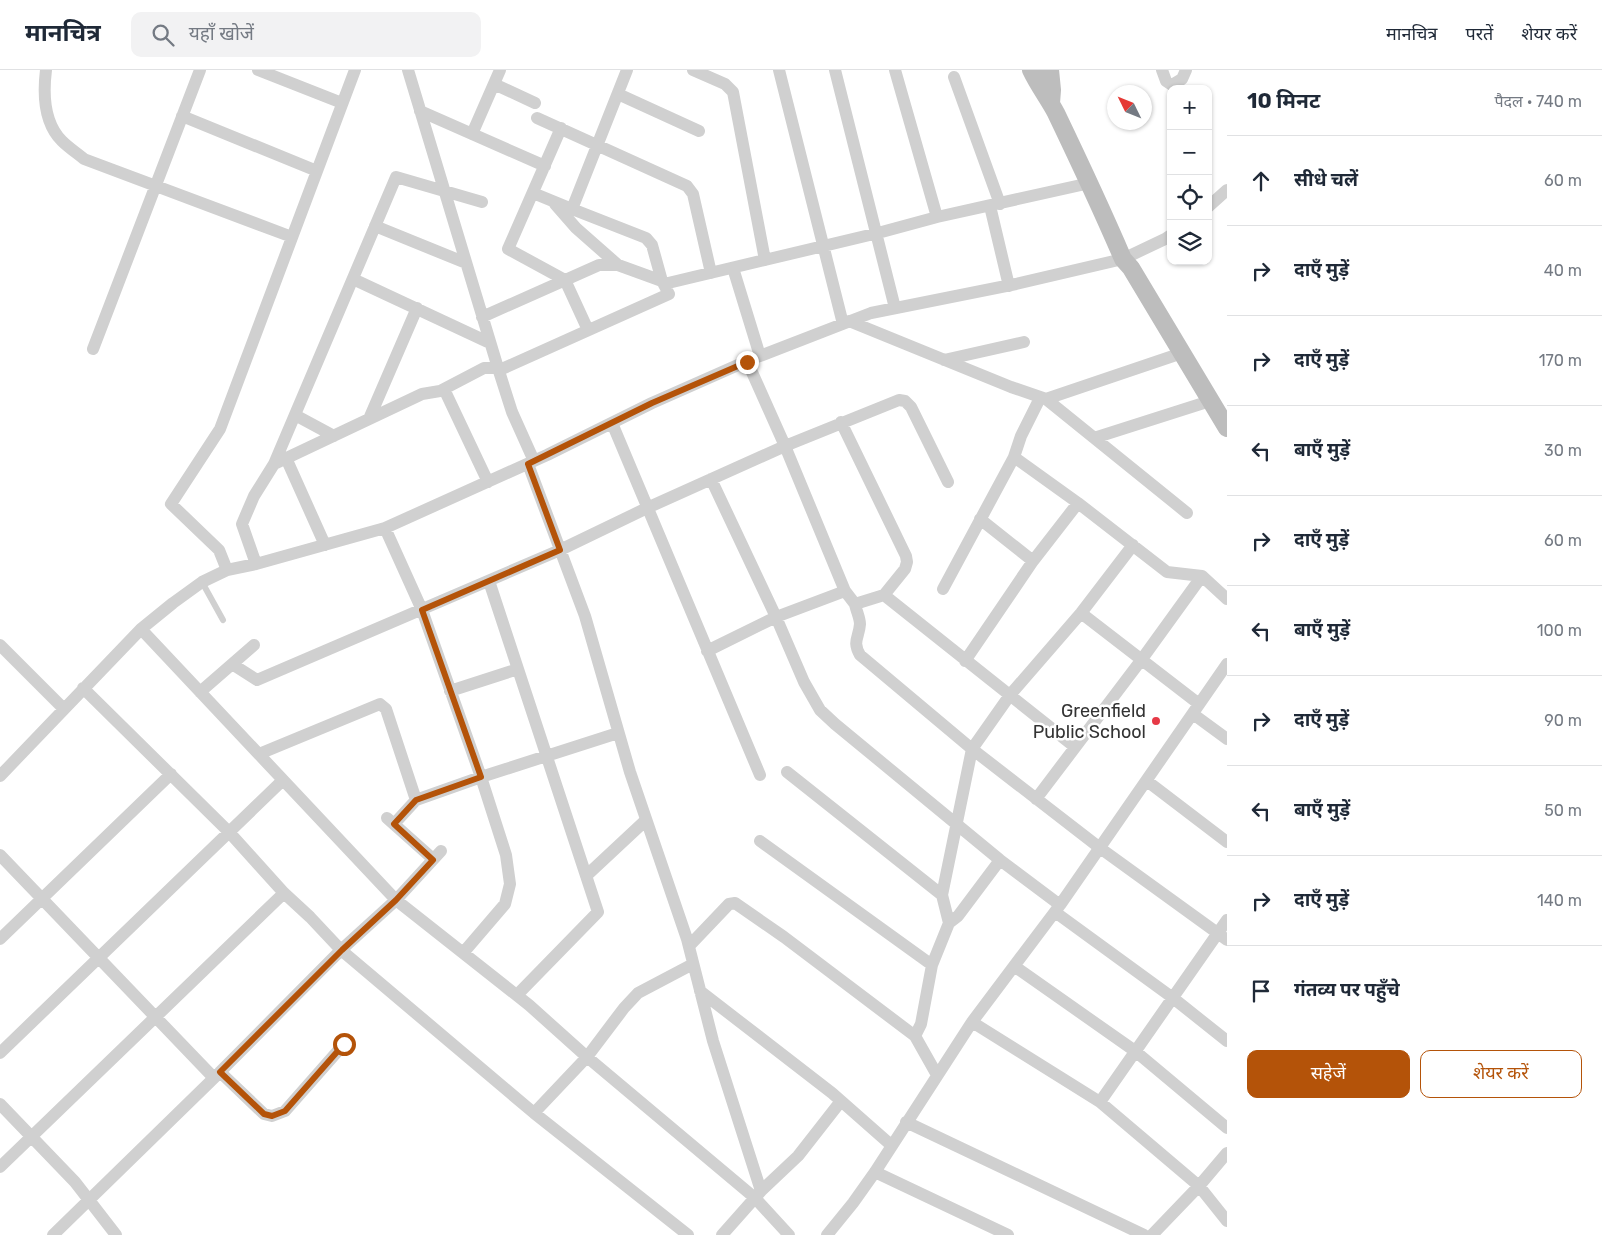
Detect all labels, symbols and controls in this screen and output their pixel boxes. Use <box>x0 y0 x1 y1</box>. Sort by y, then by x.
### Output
search box <box>131 12 481 57</box>
text: मानचित्र <box>25 19 101 47</box>
icon: search <box>149 21 177 49</box>
text: यहाँ खोजें <box>189 22 254 45</box>
text: मानचित्र <box>1386 23 1438 45</box>
text: परतें <box>1466 23 1493 45</box>
text: शेयर करें <box>1521 23 1577 45</box>
north arrow <box>1107 85 1152 130</box>
map controls <box>1167 85 1212 265</box>
button: + <box>1167 85 1212 130</box>
text: 10 मिनट <box>1247 88 1320 113</box>
text: पैदल · 740 m <box>1495 92 1582 111</box>
button: − <box>1167 130 1212 175</box>
icon: ahead <box>1247 167 1275 195</box>
text: सीधे चलें <box>1294 168 1358 191</box>
text: 60 m <box>1544 171 1582 190</box>
button: locate <box>1167 175 1212 220</box>
button: layers <box>1167 220 1212 265</box>
icon: right <box>1247 257 1275 285</box>
text: दाएँ मुड़ें <box>1294 258 1349 281</box>
text: 40 m <box>1544 261 1582 280</box>
icon: right <box>1247 347 1275 375</box>
text: दाएँ मुड़ें <box>1294 348 1349 371</box>
route end <box>736 351 759 374</box>
text: 170 m <box>1539 351 1582 370</box>
icon: left <box>1247 437 1275 465</box>
text: बाएँ मुड़ें <box>1294 438 1350 461</box>
text: 30 m <box>1544 441 1582 460</box>
icon: right <box>1247 527 1275 555</box>
text: दाएँ मुड़ें <box>1294 528 1349 551</box>
text: 60 m <box>1544 531 1582 550</box>
icon: left <box>1247 617 1275 645</box>
text: बाएँ मुड़ें <box>1294 618 1350 641</box>
text: 100 m <box>1537 621 1582 640</box>
place label: Greenfield Public School <box>1033 700 1146 743</box>
icon: right <box>1247 707 1275 735</box>
text: दाएँ मुड़ें <box>1294 708 1349 731</box>
text: 90 m <box>1544 711 1582 730</box>
marker: Greenfield Public School <box>1150 715 1162 727</box>
icon: left <box>1247 797 1275 825</box>
text: बाएँ मुड़ें <box>1294 798 1350 821</box>
text: 50 m <box>1544 801 1582 820</box>
icon: right <box>1247 887 1275 915</box>
text: दाएँ मुड़ें <box>1294 888 1349 911</box>
text: 140 m <box>1537 891 1582 910</box>
icon: arrive <box>1247 977 1275 1005</box>
text: गंतव्य पर पहुँचे <box>1294 978 1400 1001</box>
route start <box>333 1033 356 1056</box>
button: सहेजें <box>1247 1050 1410 1098</box>
button: शेयर करें <box>1420 1050 1582 1098</box>

